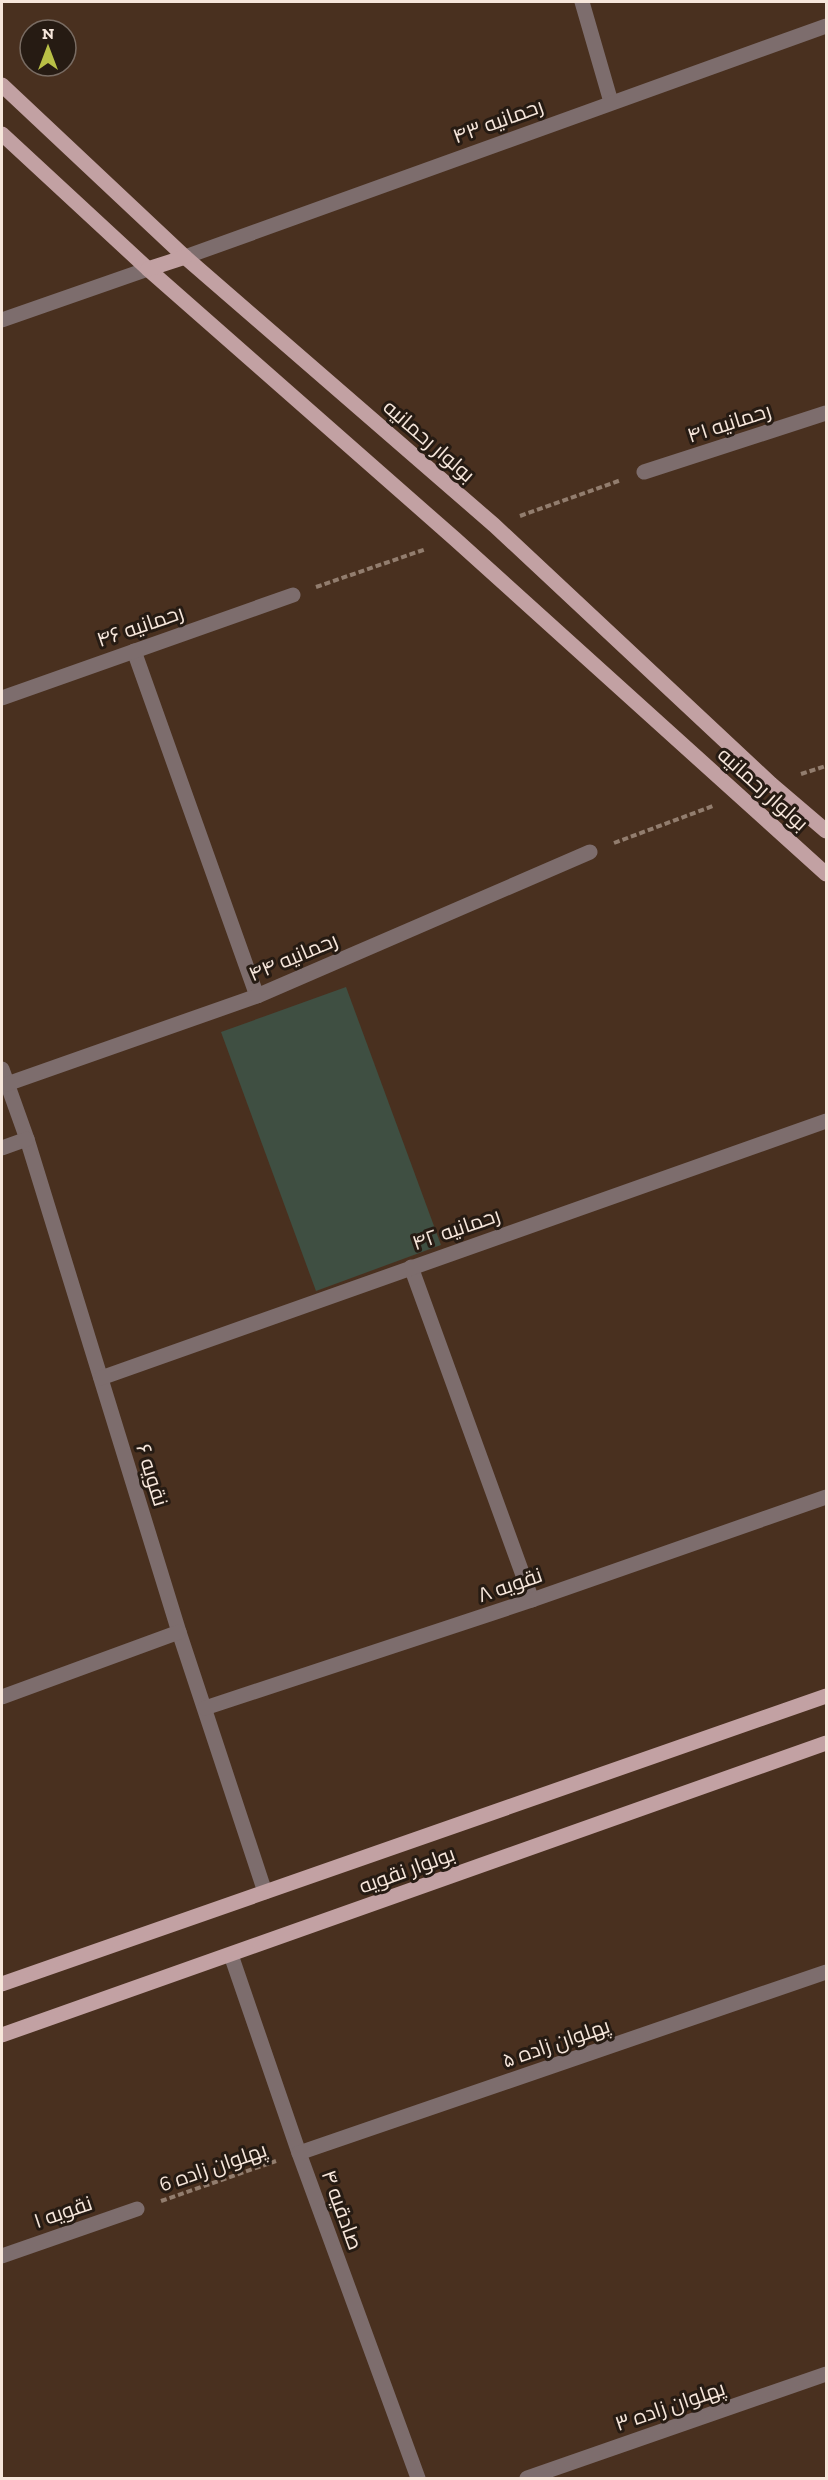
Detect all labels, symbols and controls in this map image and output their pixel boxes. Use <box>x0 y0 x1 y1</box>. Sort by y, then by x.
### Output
north arrow <box>18 18 78 78</box>
text: N <box>42 24 54 43</box>
street label: رحمانیه ۴۳ <box>449 93 546 148</box>
street label: بولوار رحمانیه <box>378 394 480 487</box>
street label: رحمانیه ۴۱ <box>684 397 774 448</box>
street label: رحمانیه ۴۶ <box>93 599 187 652</box>
street label: بولوار رحمانیه <box>713 742 814 836</box>
street label: رحمانیه ۴۴ <box>245 927 341 986</box>
street label: رحمانیه ۴۲ <box>409 1202 503 1255</box>
street label: نقویه ۶ <box>131 1441 174 1509</box>
street label: نقویه ۸ <box>474 1562 545 1607</box>
street label: بولوار نقویه <box>355 1841 458 1898</box>
street label: پهلوان زاده ۵ <box>499 2012 614 2075</box>
street label: پهلوان زاده 6 <box>156 2136 271 2198</box>
street label: صادقیه ۴ <box>316 2166 368 2253</box>
street label: نقویه ۱ <box>30 2190 95 2233</box>
street label: پهلوان زاده ۳ <box>611 2375 729 2438</box>

